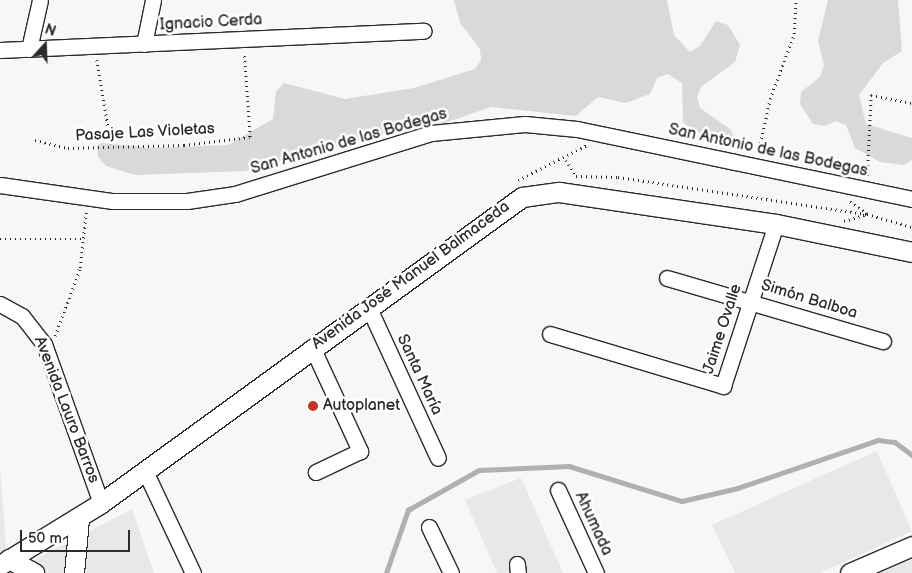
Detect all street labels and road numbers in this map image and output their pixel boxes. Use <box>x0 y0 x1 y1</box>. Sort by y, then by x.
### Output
street label: Ignacio Cerda <box>159 11 263 35</box>
street label: San Antonio de las Bodegas <box>249 105 449 179</box>
street label: Pasaje Las Violetas <box>75 120 215 146</box>
street label: San Antonio de las Bodegas <box>667 120 869 182</box>
street label: Avenida José Manuel Balmaceda <box>308 197 514 355</box>
street label: Simón Balboa <box>758 276 860 324</box>
street label: Jaime Ovalle <box>699 282 747 376</box>
street label: Santa María <box>392 331 446 419</box>
street label: Avenida Lauro Barros <box>29 334 103 486</box>
street label: Ahumada <box>570 489 616 559</box>

